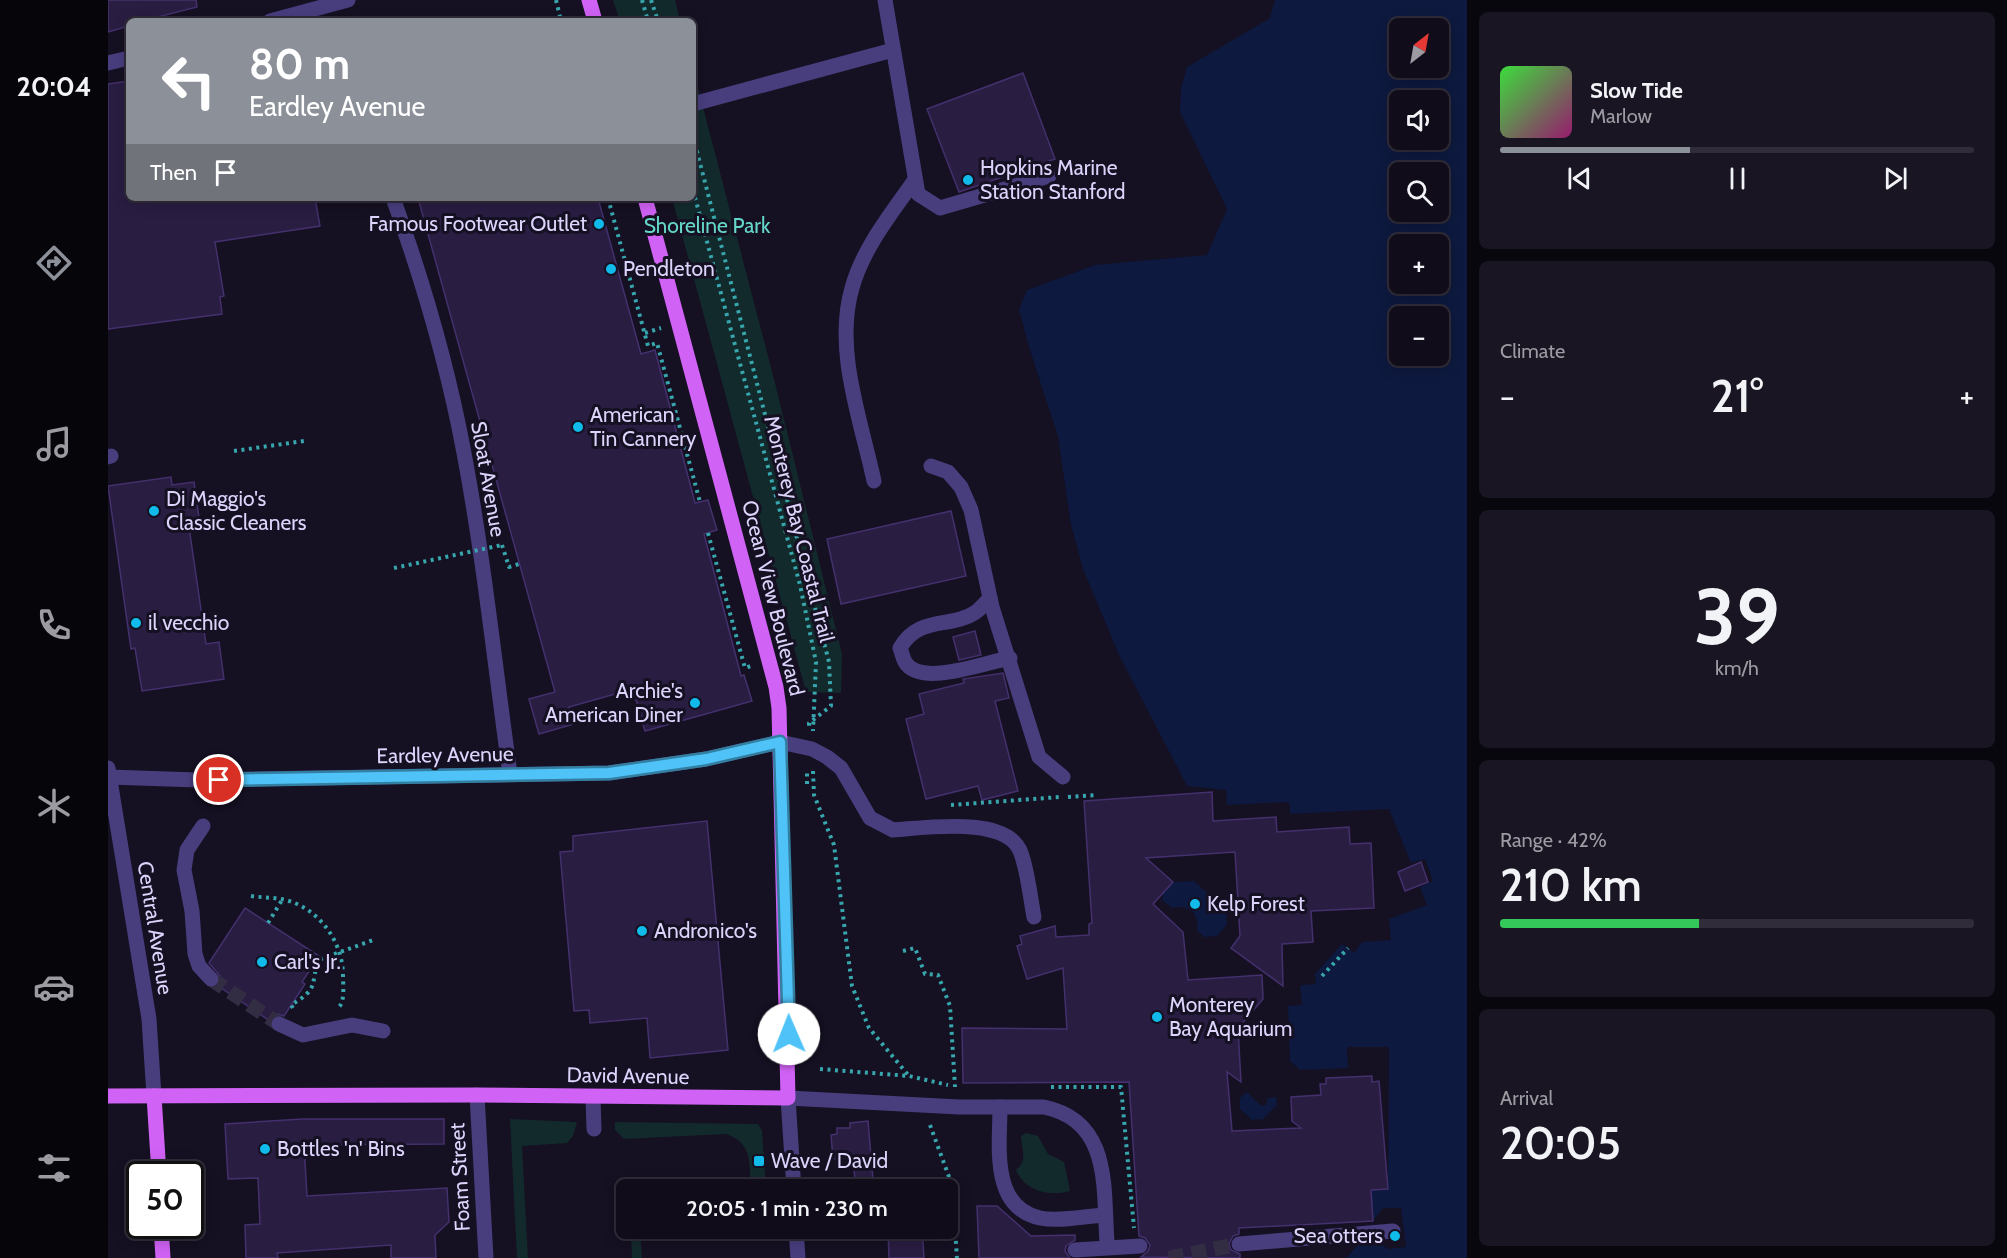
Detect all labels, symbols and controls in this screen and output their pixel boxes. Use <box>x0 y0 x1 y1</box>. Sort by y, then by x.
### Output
north arrow <box>1389 18 1449 78</box>
map controls <box>1389 18 1449 366</box>
text: 80 m <box>249 38 350 90</box>
icon: left <box>150 42 228 120</box>
text: 20:04 <box>16 70 92 103</box>
text: Slow Tide <box>1590 77 1683 104</box>
text: Eardley Avenue <box>249 90 425 123</box>
button: sound <box>1389 90 1449 150</box>
text: Marlow <box>1590 104 1652 128</box>
place label: Hopkins Marine Station Stanford <box>980 155 1126 204</box>
icon: arrive <box>209 156 242 189</box>
text: Then <box>150 159 197 186</box>
button: search <box>1389 162 1449 222</box>
icon: previous <box>1563 162 1596 195</box>
icon: pause <box>1721 162 1754 195</box>
icon: next <box>1879 162 1912 195</box>
marker: Hopkins Marine Station Stanford <box>961 173 975 187</box>
place label: Famous Footwear Outlet <box>369 211 587 236</box>
park label: Shoreline Park <box>644 213 771 238</box>
marker: Famous Footwear Outlet <box>592 217 606 231</box>
button: + <box>1389 234 1449 294</box>
icon: directions <box>33 242 75 284</box>
place label: Pendleton <box>623 256 715 281</box>
marker: Pendleton <box>604 262 618 276</box>
button: − <box>1389 306 1449 366</box>
text: Climate <box>1500 339 1565 363</box>
text: 21° <box>1711 369 1763 423</box>
text: − <box>1500 376 1515 416</box>
text: + <box>1959 376 1974 416</box>
place label: American Tin Cannery <box>590 402 697 451</box>
street label: Monterey Bay Coastal Trail <box>759 413 840 645</box>
street label: Sloat Avenue <box>466 419 511 539</box>
marker: American Tin Cannery <box>571 420 585 434</box>
icon: music <box>33 423 75 465</box>
place label: Di Maggio's Classic Cleaners <box>166 486 307 535</box>
street label: Ocean View Boulevard <box>737 498 810 698</box>
marker: Di Maggio's Classic Cleaners <box>147 504 161 518</box>
text: 39 <box>1694 569 1780 664</box>
icon: phone <box>33 604 75 646</box>
place label: il vecchio <box>148 610 229 635</box>
marker: il vecchio <box>129 616 143 630</box>
text: km/h <box>1715 656 1759 680</box>
place label: Archie's American Diner <box>545 678 683 727</box>
marker: Archie's American Diner <box>688 696 702 710</box>
street label: Eardley Avenue <box>376 741 514 768</box>
pin <box>193 754 244 805</box>
icon: arrive <box>202 763 235 796</box>
icon: climate <box>33 785 75 827</box>
text: Range · 42% <box>1500 828 1607 852</box>
text: 210 km <box>1500 858 1642 912</box>
street label: Central Avenue <box>133 859 178 997</box>
place label: Kelp Forest <box>1207 891 1305 916</box>
marker: Kelp Forest <box>1188 897 1202 911</box>
place label: Andronico's <box>654 918 757 943</box>
marker: Andronico's <box>635 924 649 938</box>
place label: Carl's Jr. <box>274 949 341 974</box>
marker: Carl's Jr. <box>255 955 269 969</box>
icon: car <box>33 966 75 1008</box>
place label: Monterey Bay Aquarium <box>1169 992 1293 1041</box>
position arrow <box>757 1002 821 1066</box>
marker: Monterey Bay Aquarium <box>1150 1010 1164 1024</box>
street label: David Avenue <box>567 1062 690 1089</box>
text: Arrival <box>1500 1086 1553 1110</box>
text: 20:05 <box>1500 1116 1621 1170</box>
street label: Foam Street <box>444 1122 475 1232</box>
place label: Bottles 'n' Bins <box>277 1136 405 1161</box>
marker: Bottles 'n' Bins <box>258 1142 272 1156</box>
icon: filters <box>33 1147 75 1189</box>
place label: Wave / David <box>771 1148 888 1173</box>
marker: Wave / David <box>752 1154 766 1168</box>
speed limit sign: 50 <box>126 1161 204 1239</box>
text: 20:05 · 1 min · 230 m <box>686 1195 888 1222</box>
place label: Sea otters <box>1294 1223 1383 1248</box>
marker: Sea otters <box>1388 1229 1402 1243</box>

